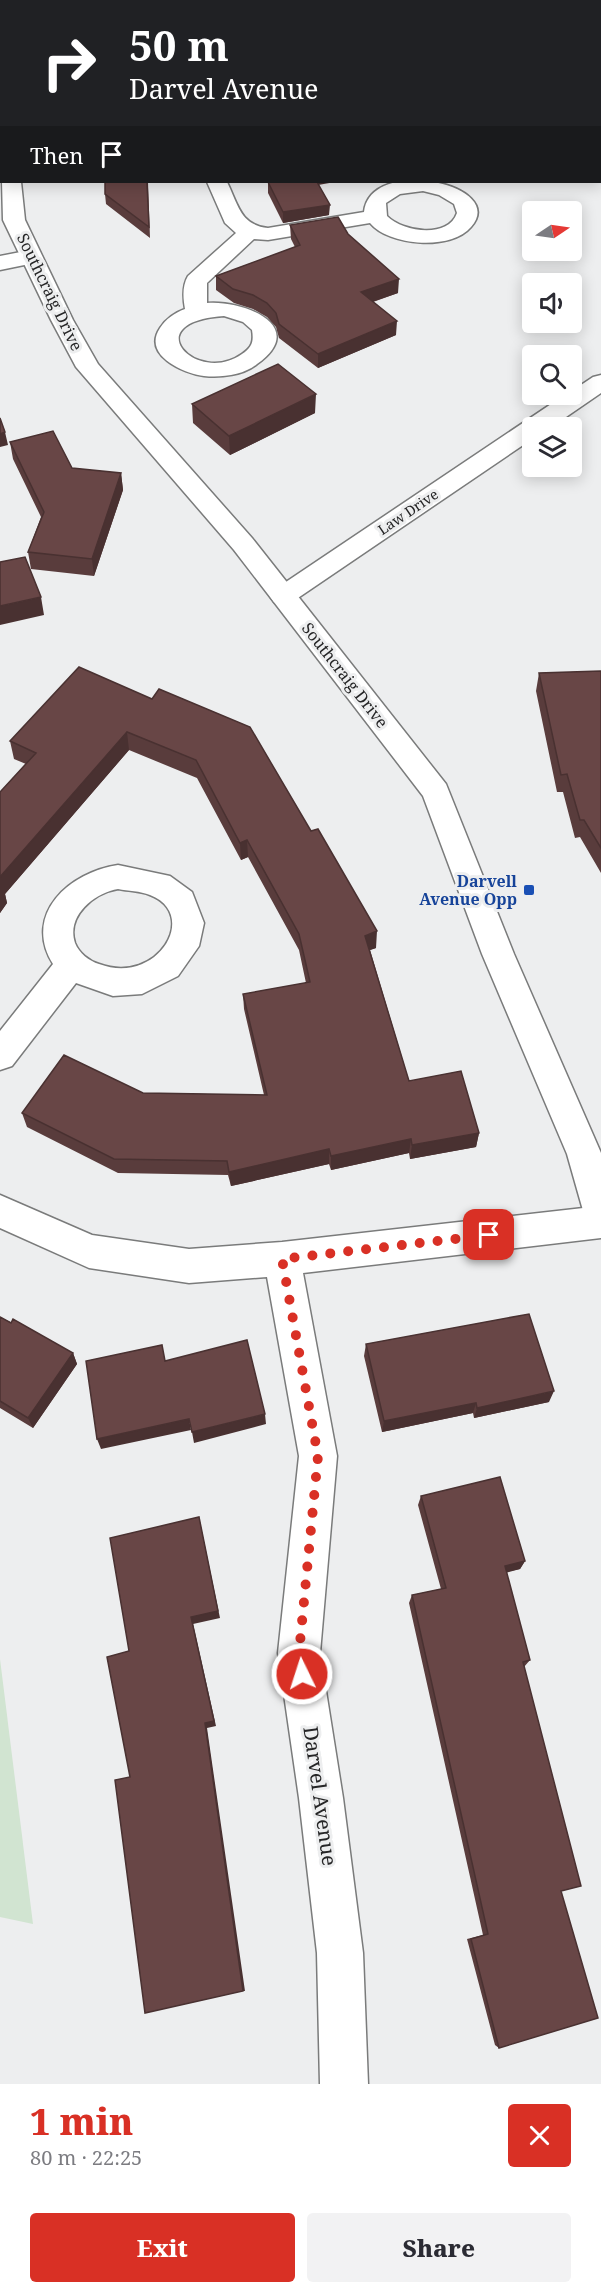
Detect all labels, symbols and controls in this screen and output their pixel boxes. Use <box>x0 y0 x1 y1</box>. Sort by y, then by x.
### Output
text: 50 m <box>129 16 229 73</box>
icon: right <box>30 24 108 102</box>
text: Darvel Avenue <box>129 70 319 107</box>
icon: arrive <box>95 138 128 171</box>
text: Then <box>30 140 83 170</box>
north arrow <box>522 201 582 261</box>
map controls <box>522 201 582 477</box>
street label: Southcraig Drive <box>12 230 88 354</box>
button: sound <box>522 273 582 333</box>
button: search <box>522 345 582 405</box>
button: layers <box>522 417 582 477</box>
street label: Law Drive <box>374 484 442 539</box>
street label: Southcraig Drive <box>297 618 393 732</box>
place label: Darvell Avenue Opp <box>419 870 517 910</box>
marker: Darvell Avenue Opp <box>522 883 536 897</box>
pin <box>463 1209 514 1260</box>
icon: arrive <box>472 1218 505 1251</box>
position arrow <box>270 1642 334 1706</box>
street label: Darvel Avenue <box>297 1725 344 1867</box>
text: 1 min <box>30 2097 133 2146</box>
button: close <box>508 2104 571 2167</box>
text: 80 m · 22:25 <box>30 2144 142 2171</box>
button: Exit <box>30 2213 295 2282</box>
button: Share <box>307 2213 571 2282</box>

